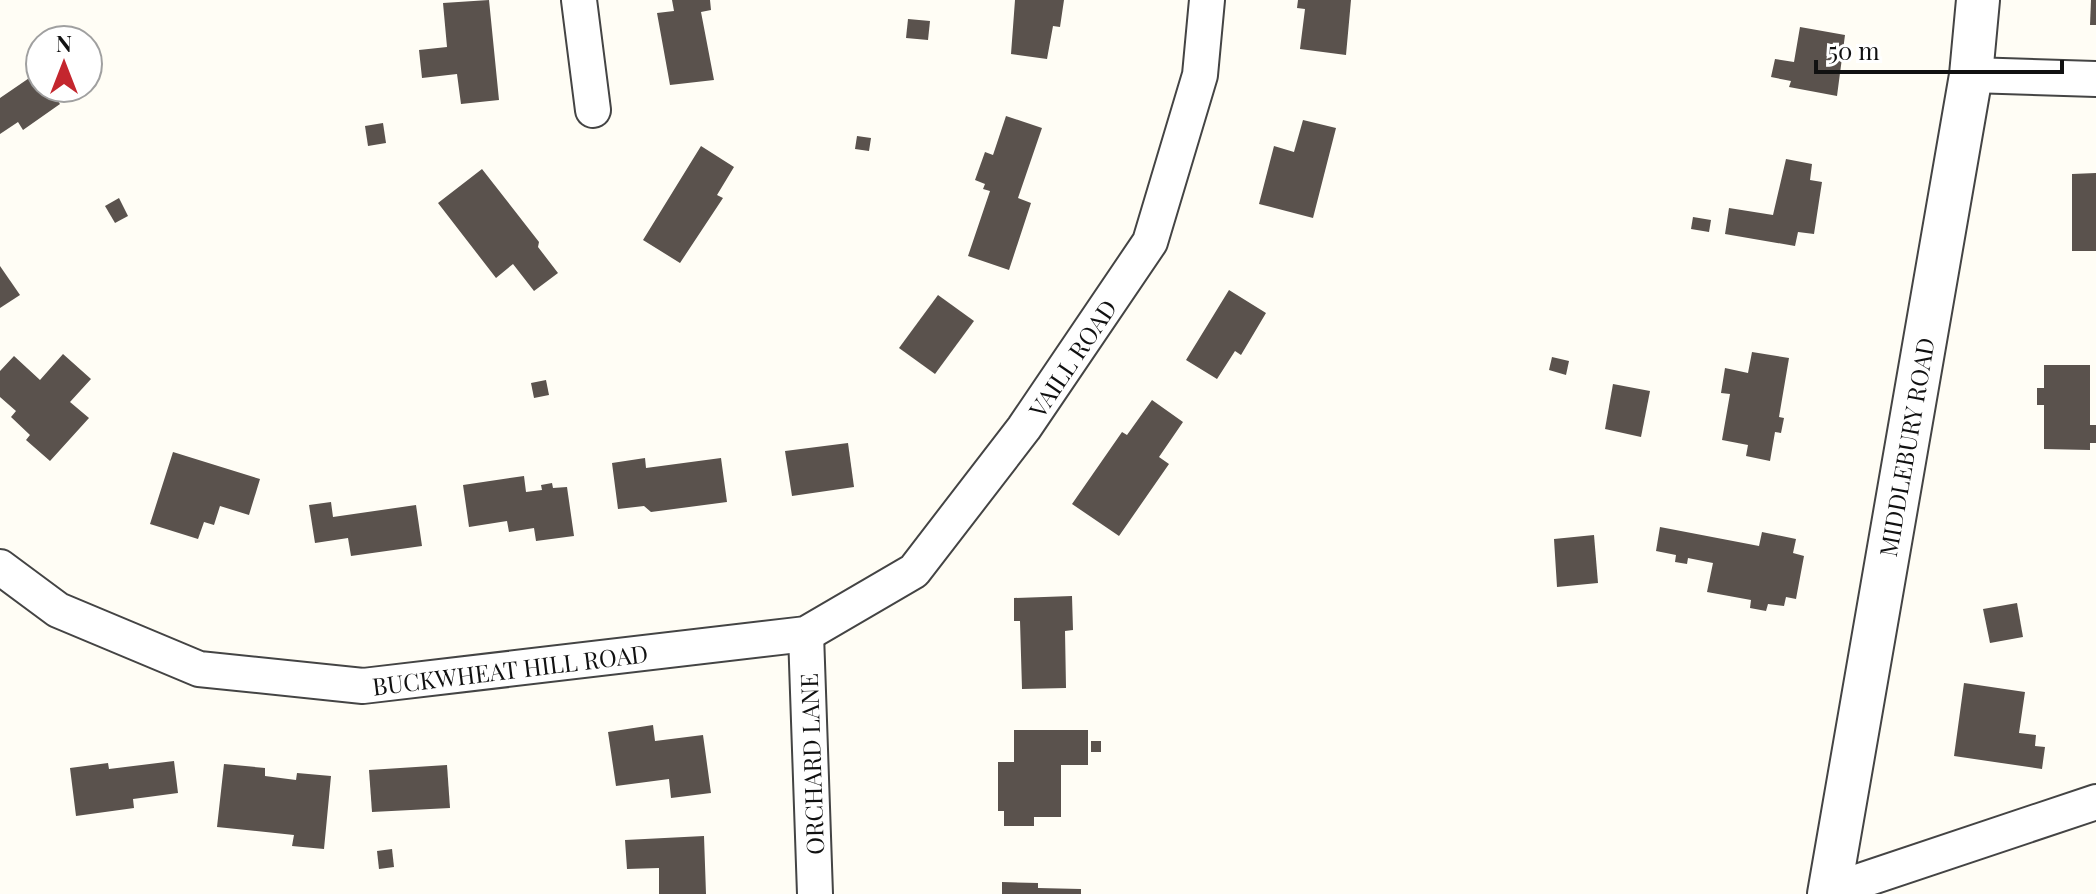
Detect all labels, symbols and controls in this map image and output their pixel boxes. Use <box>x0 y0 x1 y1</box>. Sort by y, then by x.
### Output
north arrow <box>24 24 104 104</box>
scale bar <box>1816 24 2062 74</box>
text: N <box>56 28 72 58</box>
text: 50 m <box>1828 34 1880 66</box>
street label: VAILL ROAD <box>1020 293 1123 424</box>
street label: MIDDLEBURY ROAD <box>1871 335 1941 559</box>
street label: BUCKWHEAT HILL ROAD <box>370 636 650 702</box>
street label: ORCHARD LANE <box>792 673 830 855</box>

